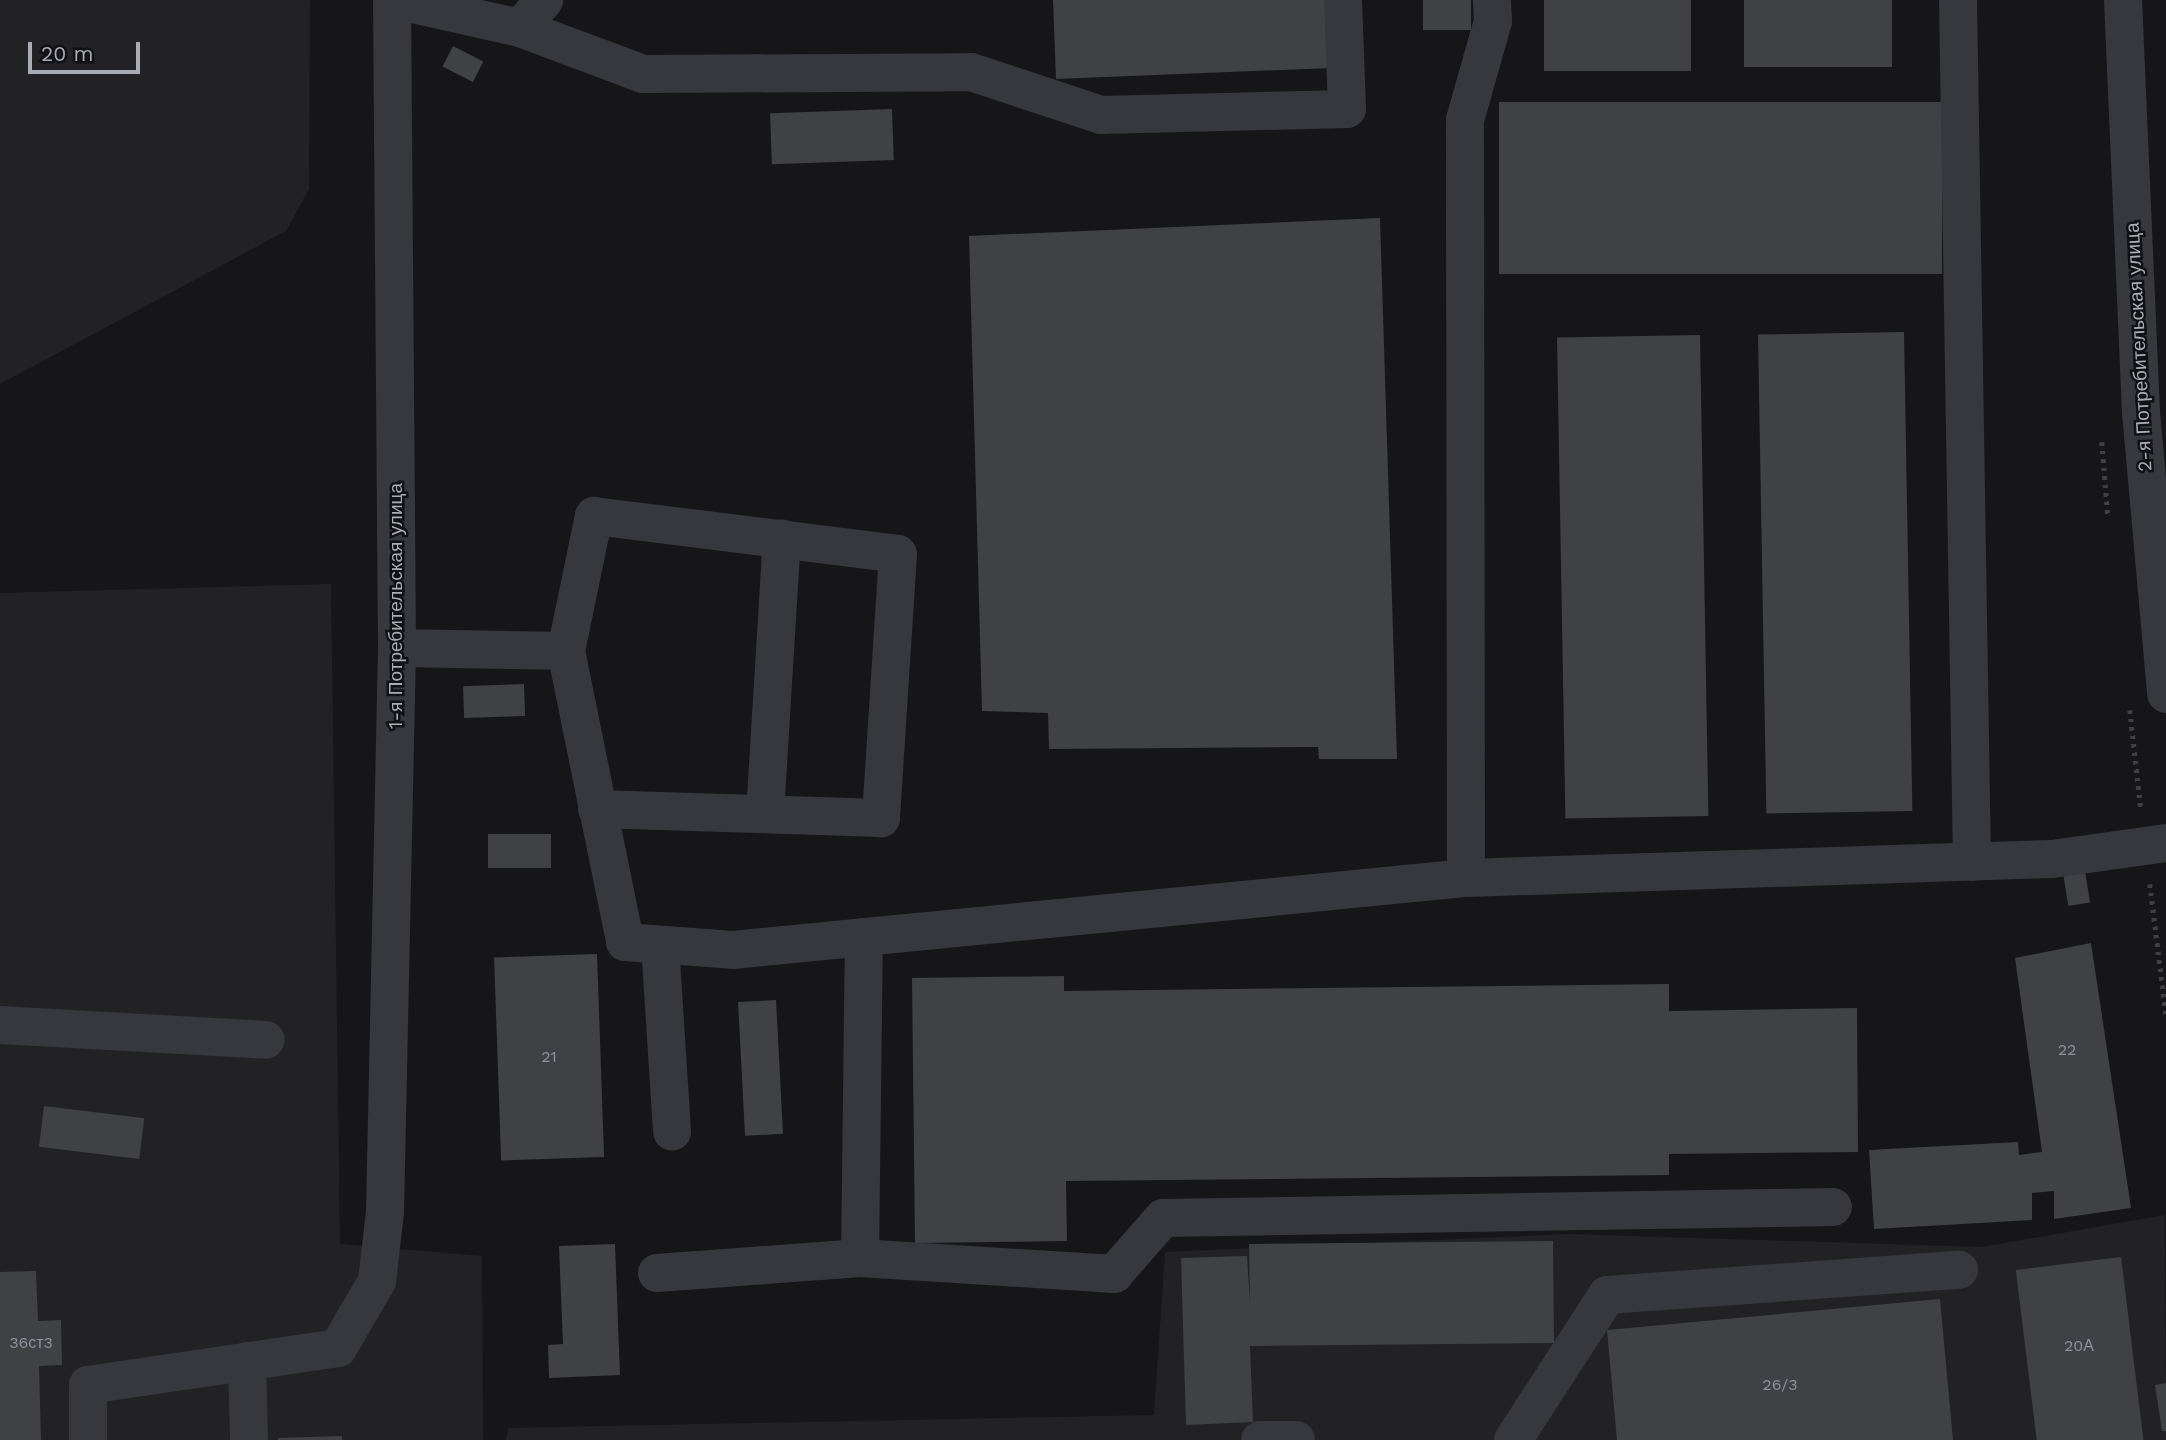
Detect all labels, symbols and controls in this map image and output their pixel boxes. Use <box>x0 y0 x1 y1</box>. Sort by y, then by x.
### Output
scale bar <box>32 28 144 72</box>
text: 20 m <box>41 41 93 66</box>
street label: 2-я Потребительская улица <box>2121 222 2157 472</box>
street label: 1-я Потребительская улица <box>385 483 407 729</box>
house number: 22 <box>2058 1040 2076 1060</box>
house number: 21 <box>541 1047 557 1067</box>
house number: 36ст3 <box>9 1333 53 1353</box>
house number: 20А <box>2064 1336 2094 1356</box>
house number: 26/3 <box>1762 1375 1798 1395</box>

